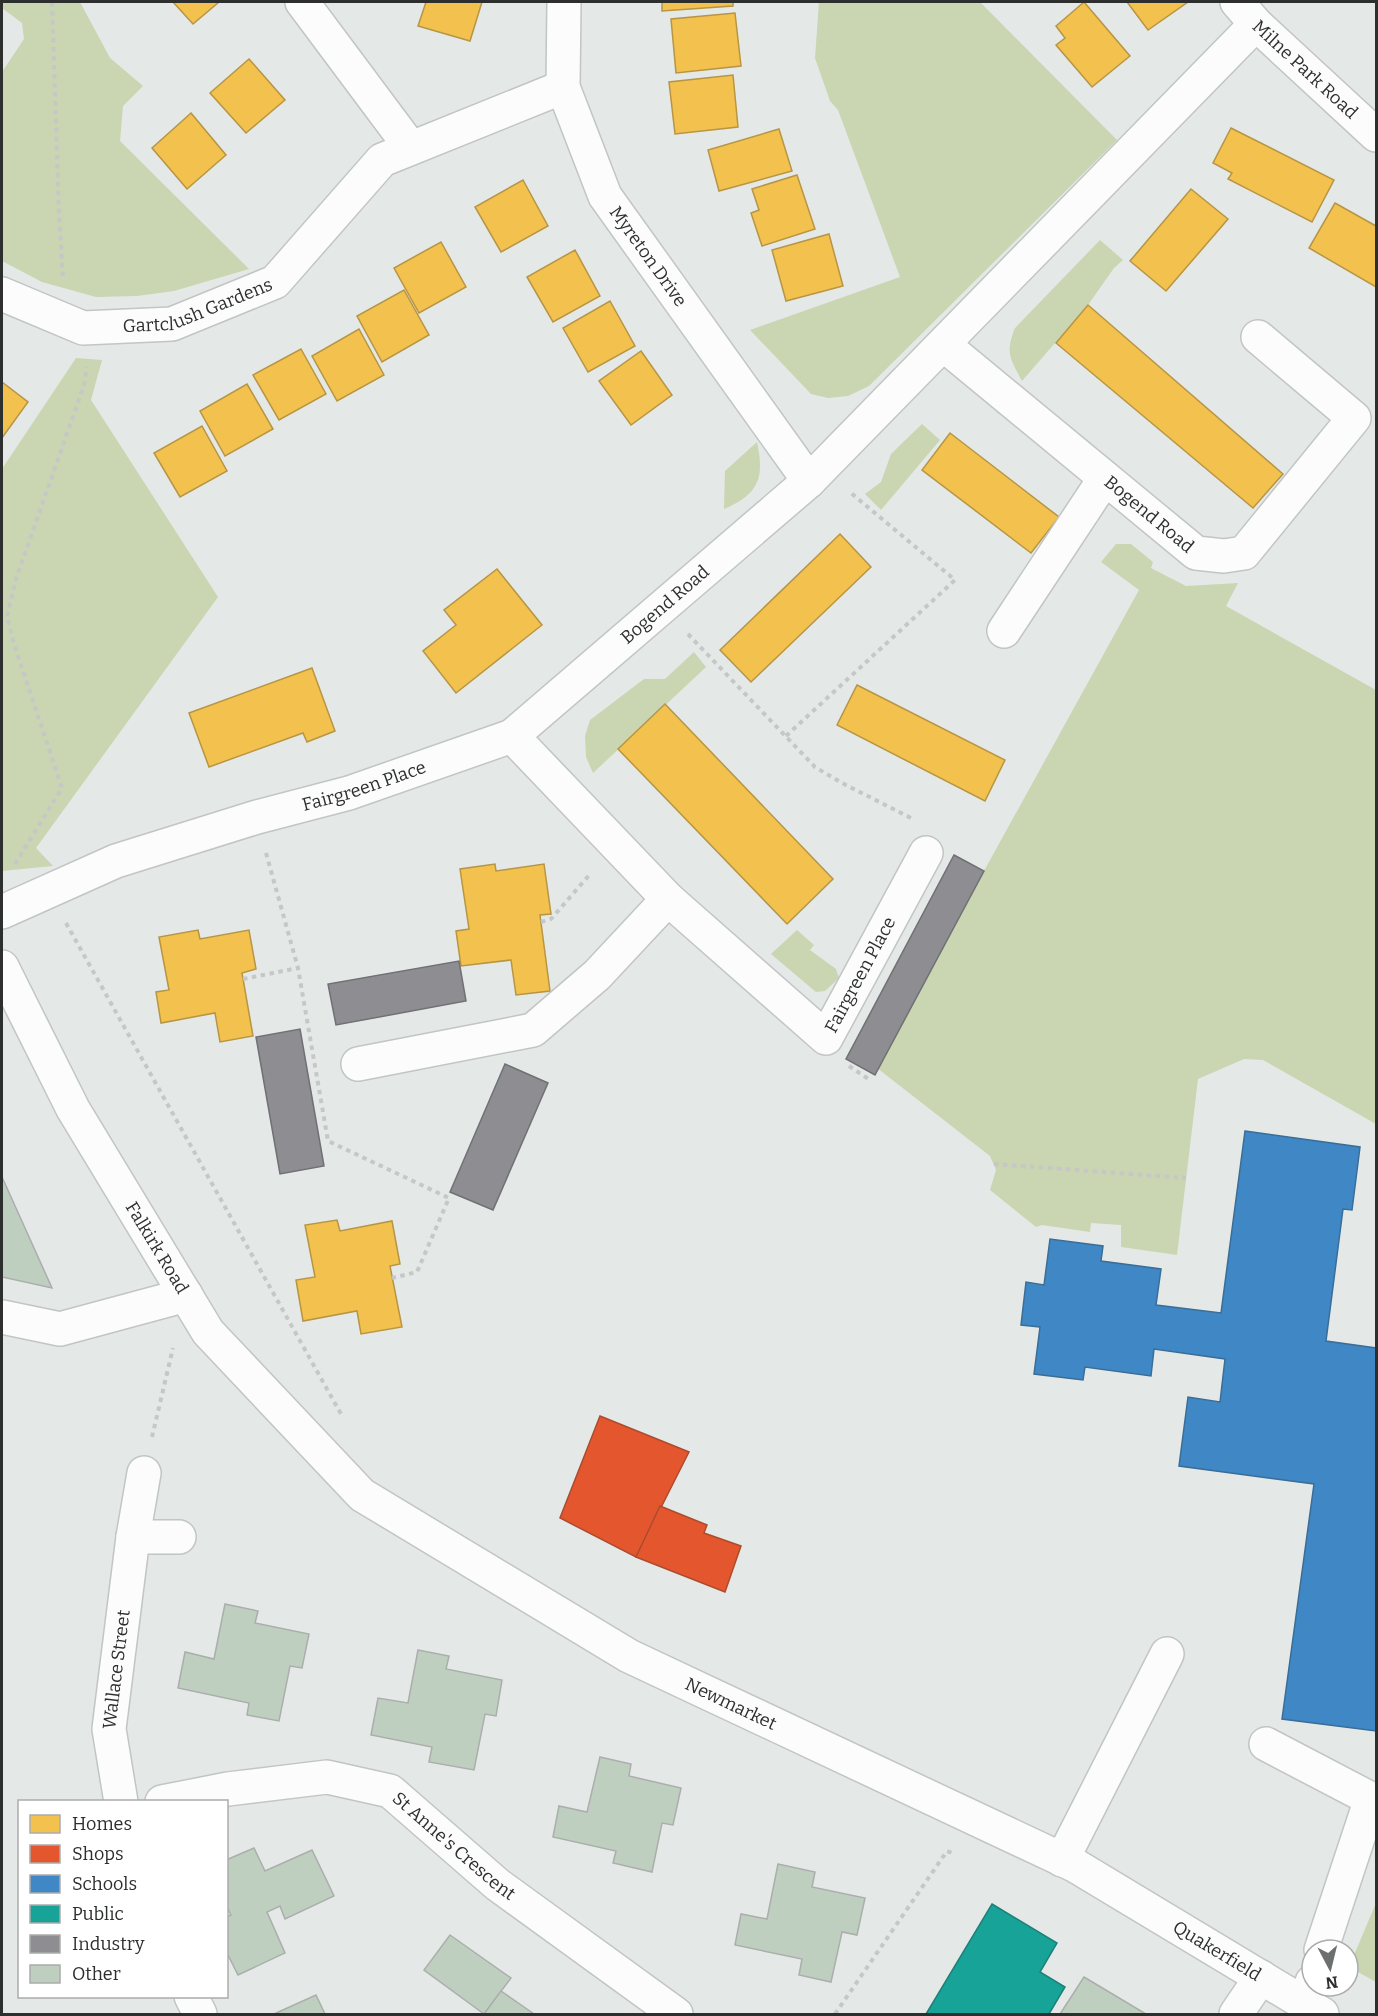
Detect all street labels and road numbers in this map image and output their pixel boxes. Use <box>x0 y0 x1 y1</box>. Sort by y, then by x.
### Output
street label: Milne Park Road <box>1248 15 1363 124</box>
street label: Myreton Drive <box>605 202 692 311</box>
street label: Gartclush Gardens <box>122 273 276 337</box>
street label: Bogend Road <box>1100 471 1199 558</box>
street label: Bogend Road <box>616 560 714 649</box>
street label: Fairgreen Place <box>300 756 429 816</box>
street label: Fairgreen Place <box>820 913 900 1037</box>
street label: Falkirk Road <box>121 1198 193 1298</box>
street label: Wallace Street <box>98 1608 135 1730</box>
street label: Newmarket <box>682 1673 780 1735</box>
street label: St Anne's Crescent <box>388 1787 520 1905</box>
street label: Quakerfield <box>1169 1916 1266 1986</box>

